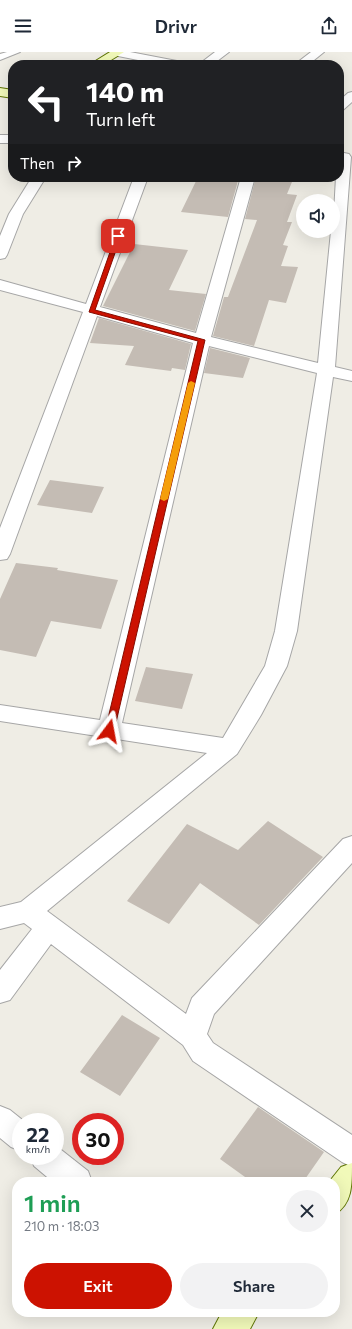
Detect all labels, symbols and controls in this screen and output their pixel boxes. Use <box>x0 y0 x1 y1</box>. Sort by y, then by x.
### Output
icon: menu <box>12 15 34 37</box>
text: Drivr <box>155 15 197 37</box>
icon: share <box>318 15 340 37</box>
text: 140 m <box>86 74 164 108</box>
icon: left <box>20 76 72 128</box>
text: Turn left <box>86 108 155 130</box>
icon: right <box>63 152 85 174</box>
text: Then <box>20 154 55 172</box>
map controls <box>296 194 340 238</box>
button: sound <box>296 194 340 238</box>
pin <box>101 219 135 253</box>
icon: arrive <box>107 225 129 247</box>
position arrow <box>88 710 130 752</box>
speed limit sign: 30 <box>72 1113 124 1165</box>
text: 22 <box>27 1122 49 1146</box>
text: km/h <box>26 1143 50 1155</box>
text: 1 min <box>24 1188 81 1217</box>
button: close <box>286 1190 328 1232</box>
text: 210 m · 18:03 <box>24 1218 100 1234</box>
button: Exit <box>24 1263 172 1309</box>
button: Share <box>180 1263 328 1309</box>

